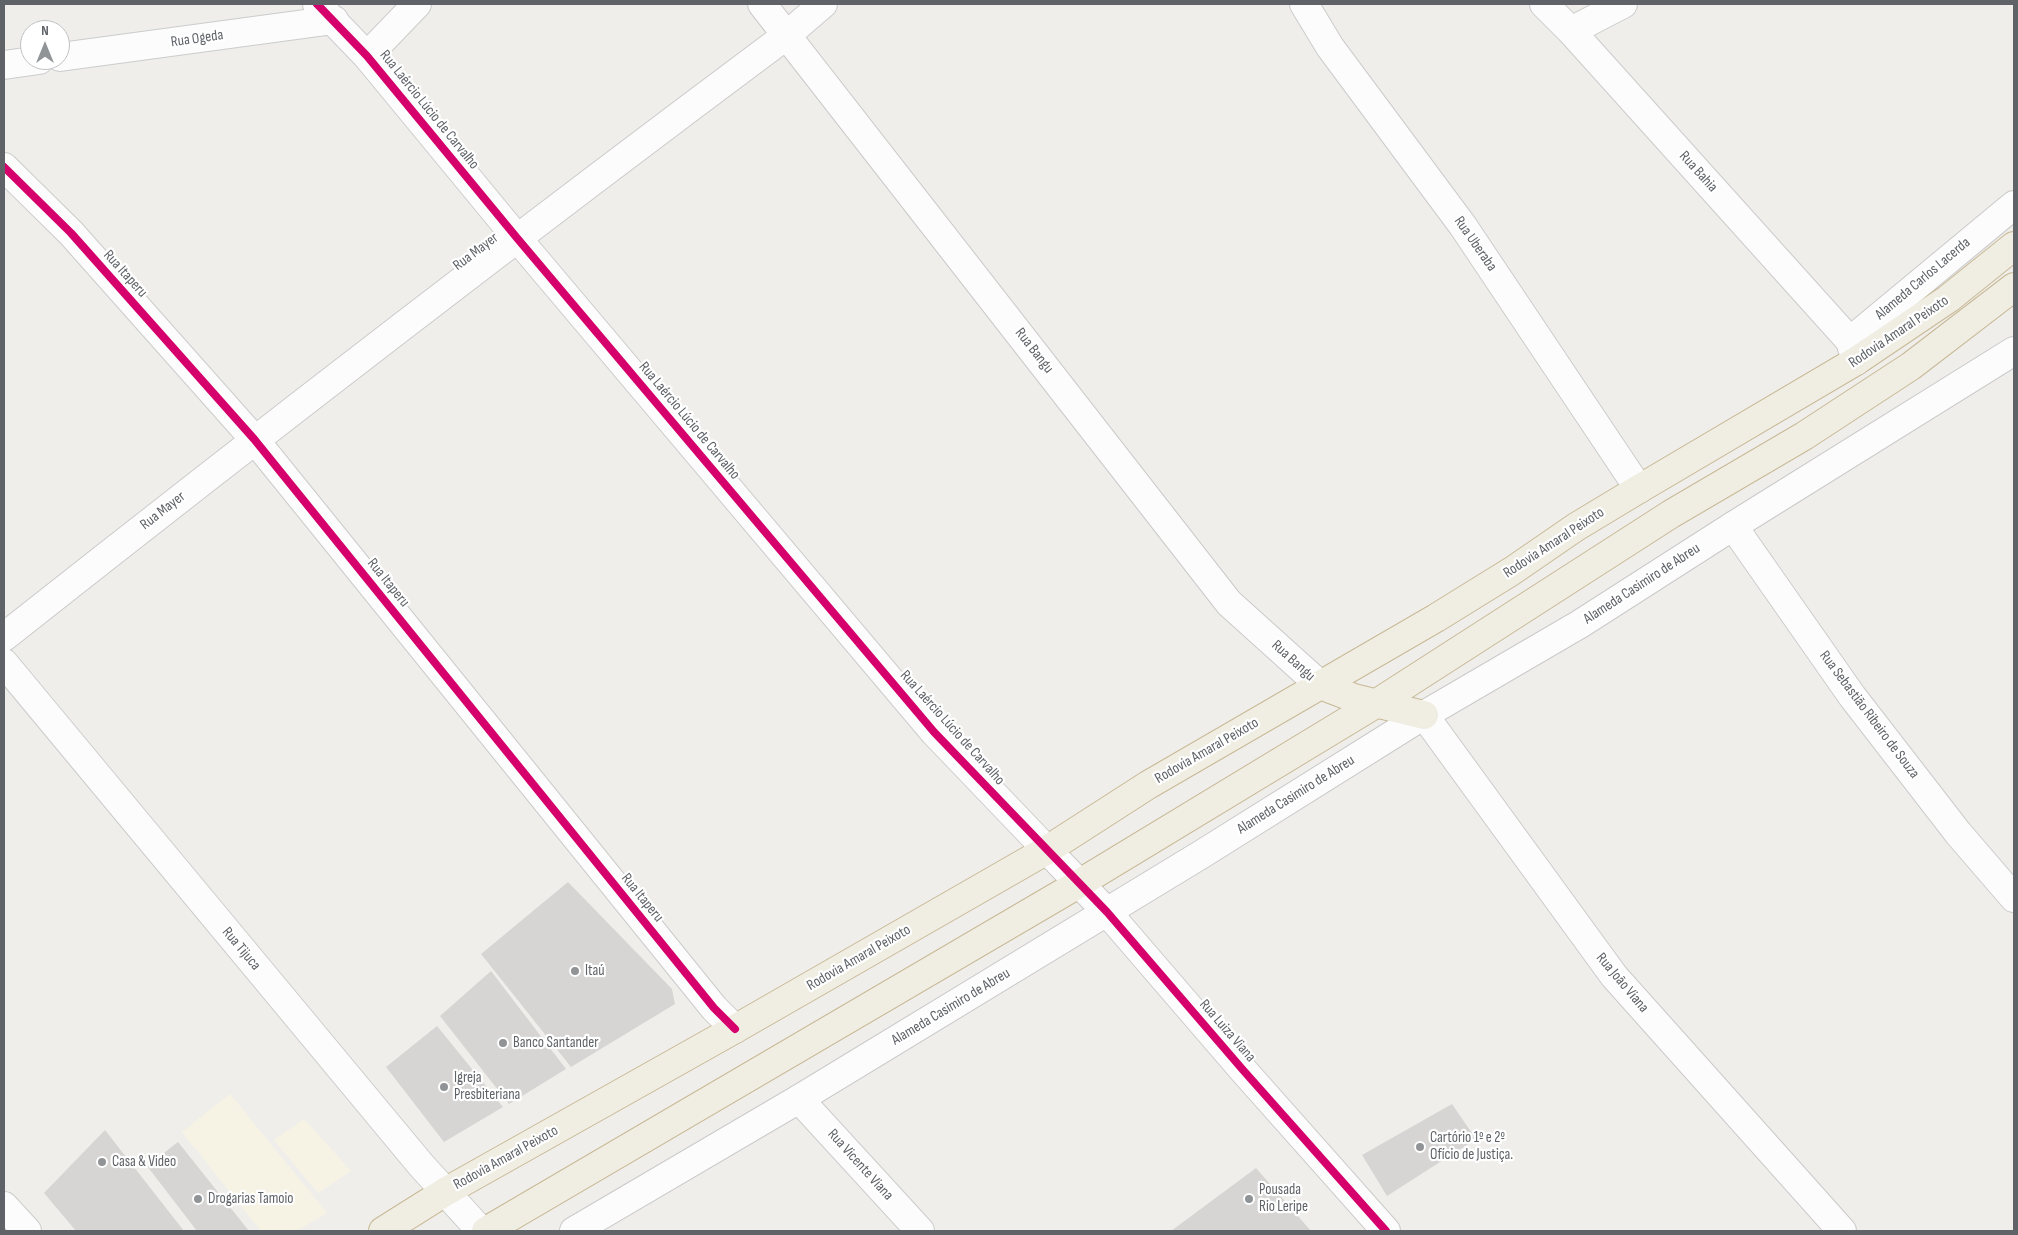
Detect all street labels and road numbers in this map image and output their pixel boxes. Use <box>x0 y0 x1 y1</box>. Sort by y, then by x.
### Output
street label: Rua Ogeda <box>170 26 224 52</box>
street label: Rua Laércio Lúcio de Carvalho <box>375 47 483 173</box>
street label: Rua Bahia <box>1675 148 1721 196</box>
street label: Rua Uberaba <box>1450 213 1500 275</box>
street label: Rua Mayer <box>450 229 502 275</box>
street label: Alameda Carlos Lacerda <box>1872 234 1974 324</box>
street label: Rua Itaperu <box>99 247 151 301</box>
street label: Rodovia Amaral Peixoto <box>1846 292 1952 372</box>
street label: Rua Bangu <box>1011 325 1057 377</box>
street label: Rua Laércio Lúcio de Carvalho <box>635 358 743 484</box>
street label: Rua Mayer <box>137 488 189 534</box>
street label: Rodovia Amaral Peixoto <box>1500 504 1608 582</box>
street label: Alameda Casimiro de Abreu <box>1580 540 1704 628</box>
street label: Rua Itaperu <box>363 555 413 611</box>
street label: Rua Bangu <box>1267 637 1319 685</box>
street label: Rua Sebastião Ribeiro de Souza <box>1815 648 1923 782</box>
street label: Rua Laércio Lúcio de Carvalho <box>896 667 1008 789</box>
street label: Rodovia Amaral Peixoto <box>1152 714 1262 788</box>
street label: Alameda Casimiro de Abreu <box>1234 752 1358 838</box>
street label: Rua Itaperu <box>617 870 667 926</box>
street label: Rodovia Amaral Peixoto <box>804 921 914 995</box>
street label: Rua Tijuca <box>218 924 264 974</box>
street label: Rua João Viana <box>1592 949 1652 1017</box>
street label: Alameda Casimiro de Abreu <box>888 964 1014 1050</box>
street label: Rua Luiza Viana <box>1195 996 1259 1066</box>
street label: Rodovia Amaral Peixoto <box>451 1122 561 1194</box>
street label: Rua Vicente Viana <box>823 1126 897 1204</box>

